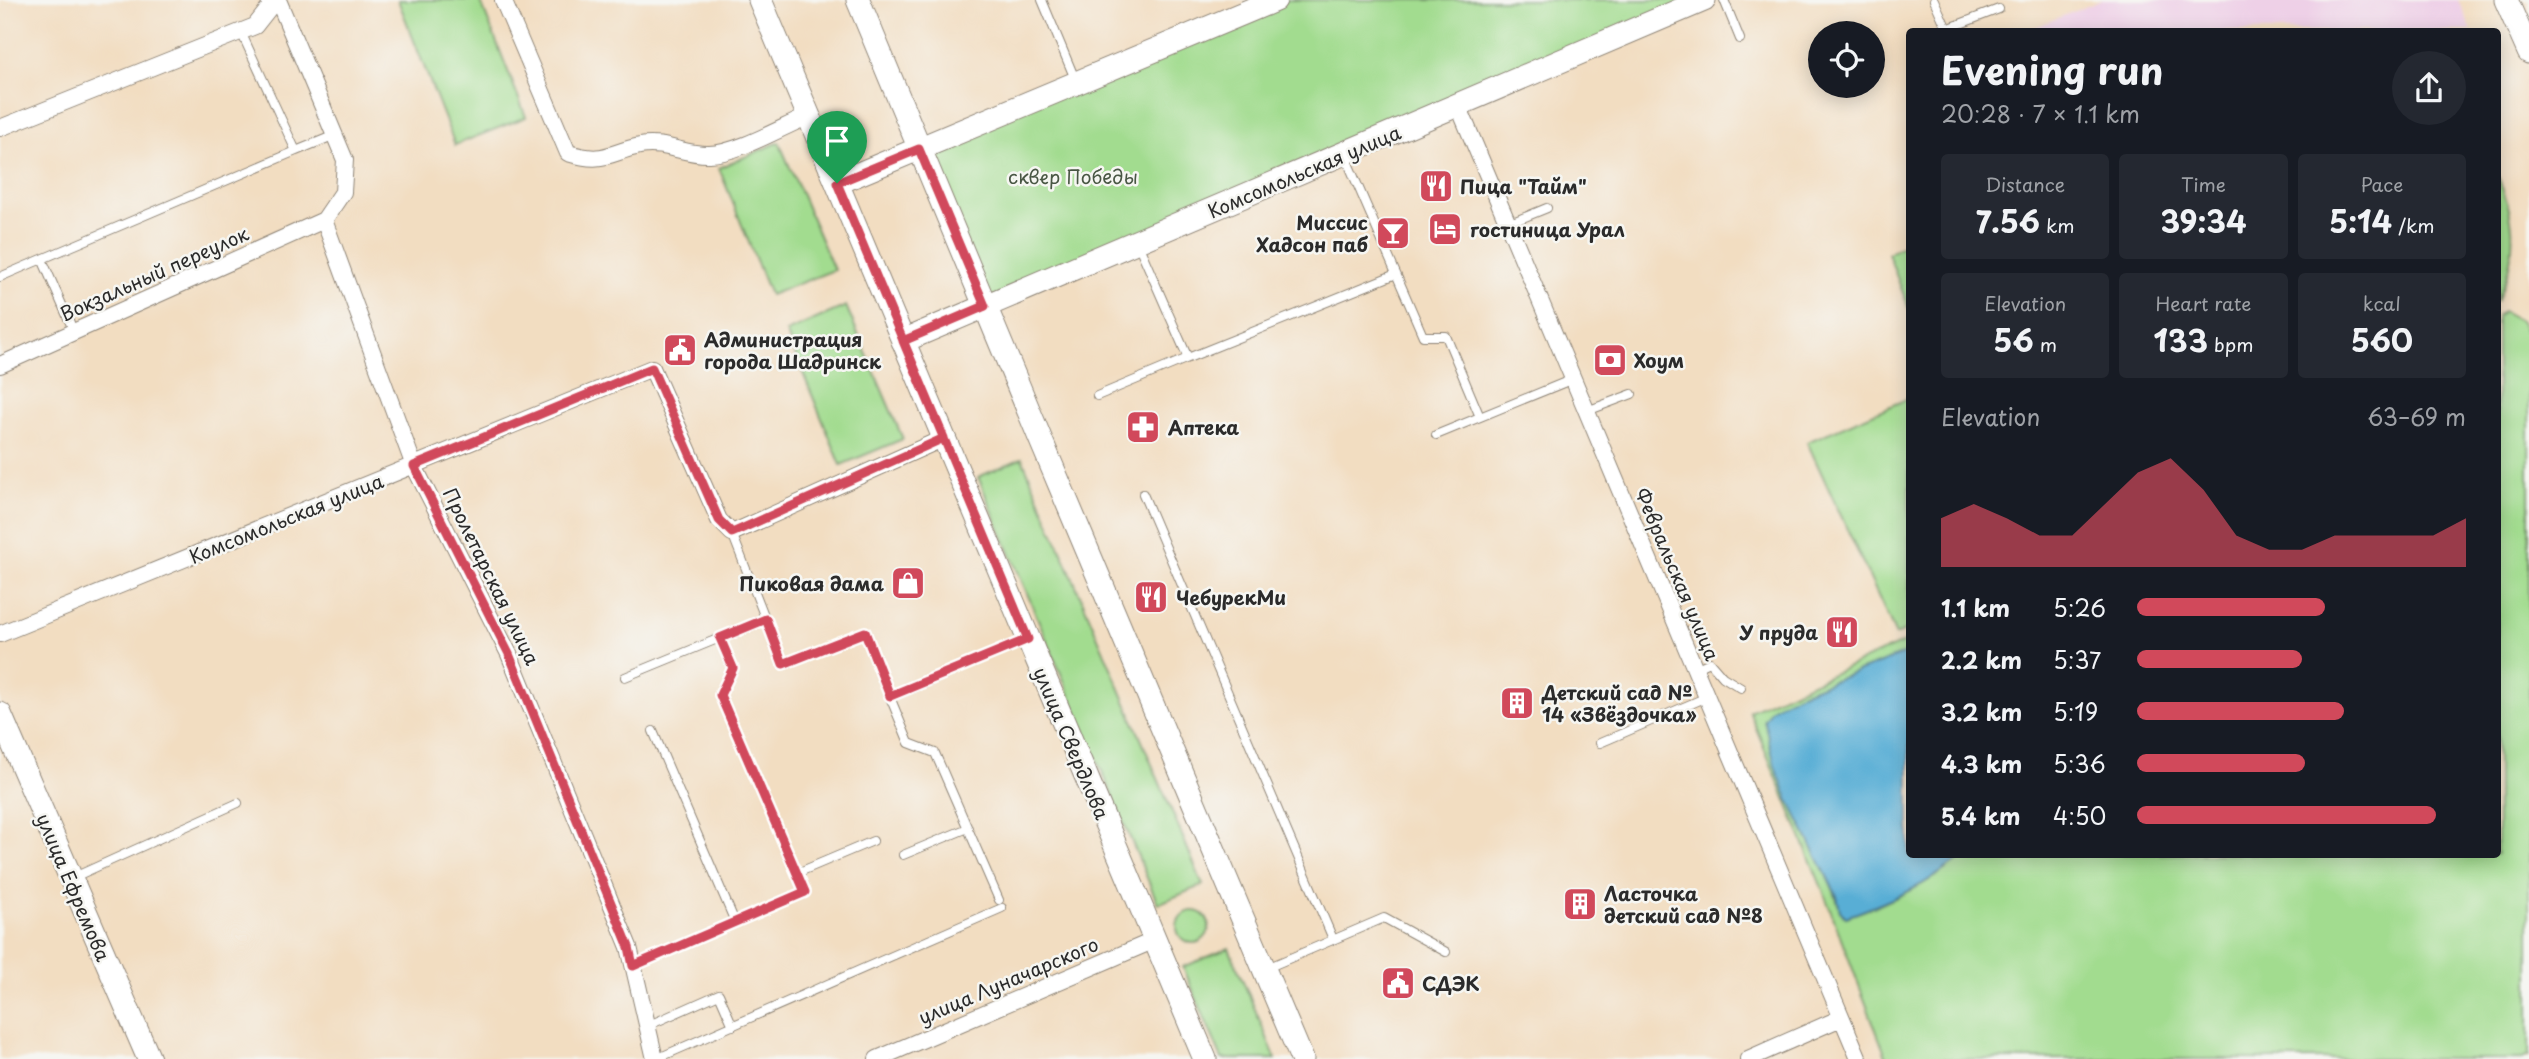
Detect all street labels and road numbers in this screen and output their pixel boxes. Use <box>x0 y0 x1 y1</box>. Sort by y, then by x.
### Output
street label: Комсомольская улица <box>1203 118 1405 224</box>
street label: Вокзальный переулок <box>55 218 253 327</box>
street label: Комсомольская улица <box>185 466 387 570</box>
street label: Пролетарская улица <box>437 483 547 669</box>
street label: Февральская улица <box>1629 483 1727 665</box>
street label: улица Свердлова <box>1027 662 1117 824</box>
street label: улица Ефремова <box>30 809 118 965</box>
street label: улица Луначарского <box>914 929 1102 1031</box>

